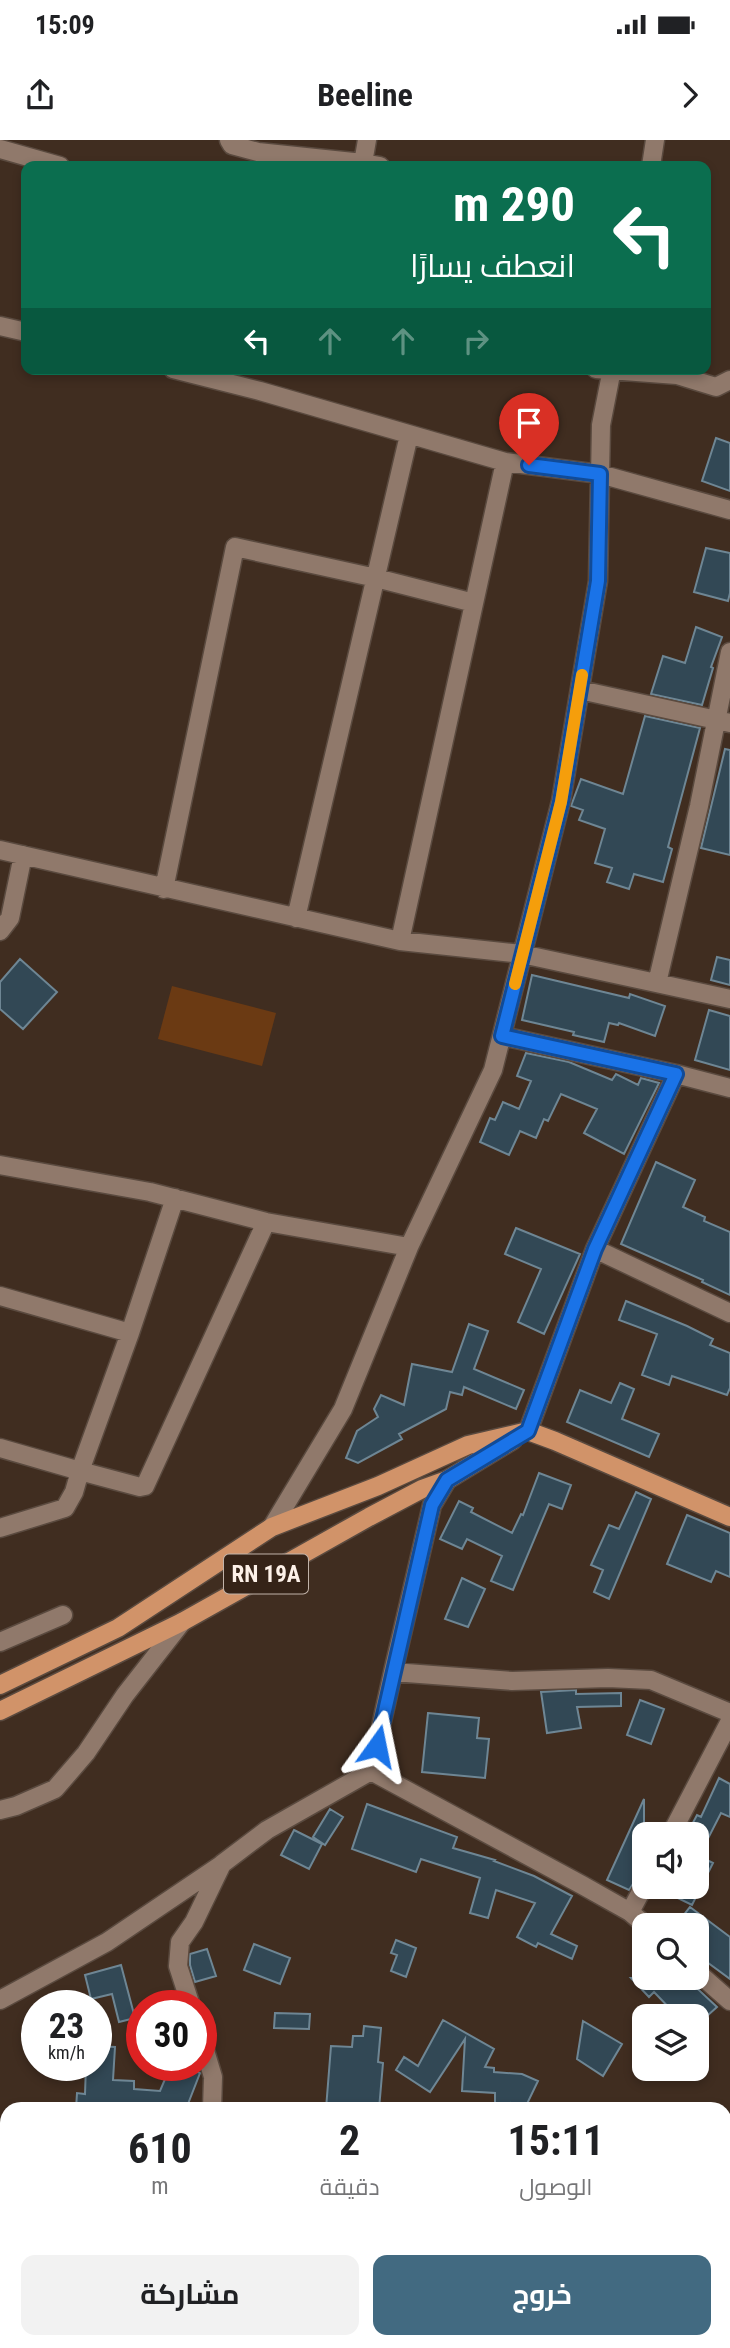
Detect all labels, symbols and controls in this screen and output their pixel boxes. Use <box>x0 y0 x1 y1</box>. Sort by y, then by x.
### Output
text: 15:09 <box>35 10 95 40</box>
icon: share <box>21 76 59 114</box>
text: Beeline <box>317 76 413 114</box>
icon: forward <box>671 76 709 114</box>
text: 290 m <box>453 176 575 233</box>
icon: left <box>599 189 690 280</box>
text: انعطف يسارًا <box>410 247 575 285</box>
icon: left <box>238 322 276 360</box>
icon: ahead <box>311 322 349 360</box>
icon: ahead <box>384 322 422 360</box>
icon: right <box>457 322 495 360</box>
pin <box>499 393 559 465</box>
icon: arrive <box>510 404 548 442</box>
road number: RN 19A <box>224 1554 308 1594</box>
position arrow <box>340 1709 414 1783</box>
map controls <box>632 1822 709 2081</box>
button: sound <box>632 1822 709 1899</box>
button: search <box>632 1913 709 1990</box>
speed limit sign: 30 <box>126 1990 217 2081</box>
button: layers <box>632 2004 709 2081</box>
text: 23 <box>49 2006 84 2047</box>
text: km/h <box>48 2042 85 2063</box>
text: 2 <box>339 2116 360 2165</box>
text: 15:11 <box>508 2116 604 2165</box>
text: 610 <box>128 2124 192 2173</box>
text: m <box>151 2173 169 2200</box>
text: دقيقة <box>320 2174 380 2201</box>
text: الوصول <box>519 2174 592 2201</box>
button: مشاركة <box>21 2255 359 2335</box>
button: خروج <box>373 2255 711 2335</box>

